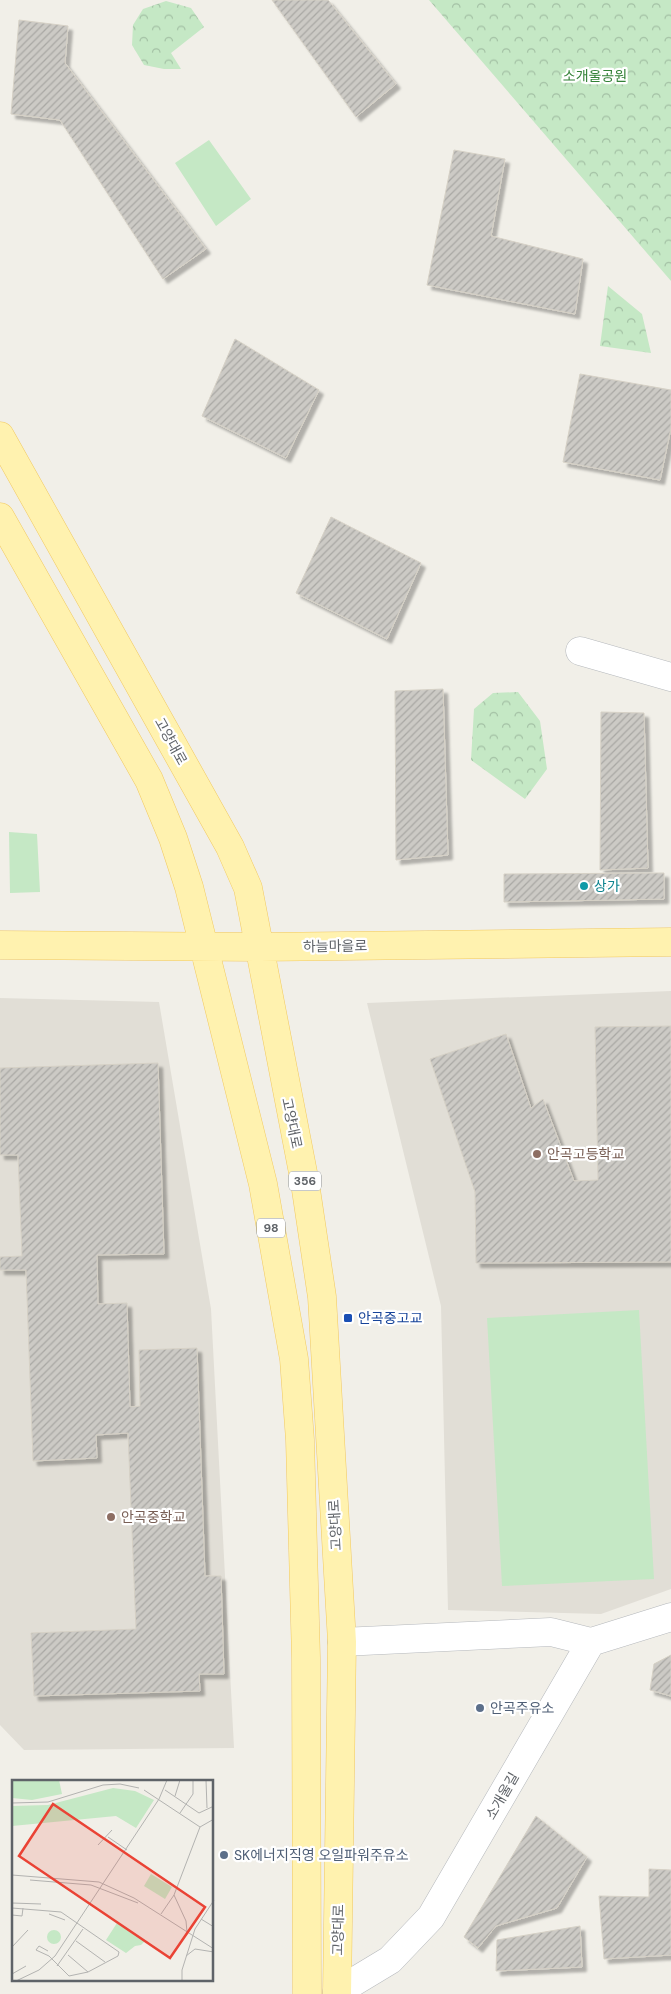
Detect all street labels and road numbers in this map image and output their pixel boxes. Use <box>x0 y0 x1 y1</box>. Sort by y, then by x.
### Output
street label: 고양대로 <box>151 714 191 768</box>
street label: 하늘마을로 <box>303 936 367 956</box>
street label: 고양대로 <box>278 1096 306 1150</box>
road number: 356 <box>289 1172 321 1190</box>
road number: 98 <box>257 1218 285 1238</box>
street label: 고양대로 <box>325 1499 345 1551</box>
street label: 소개울길 <box>481 1769 523 1823</box>
street label: 고양대로 <box>329 1904 347 1956</box>

